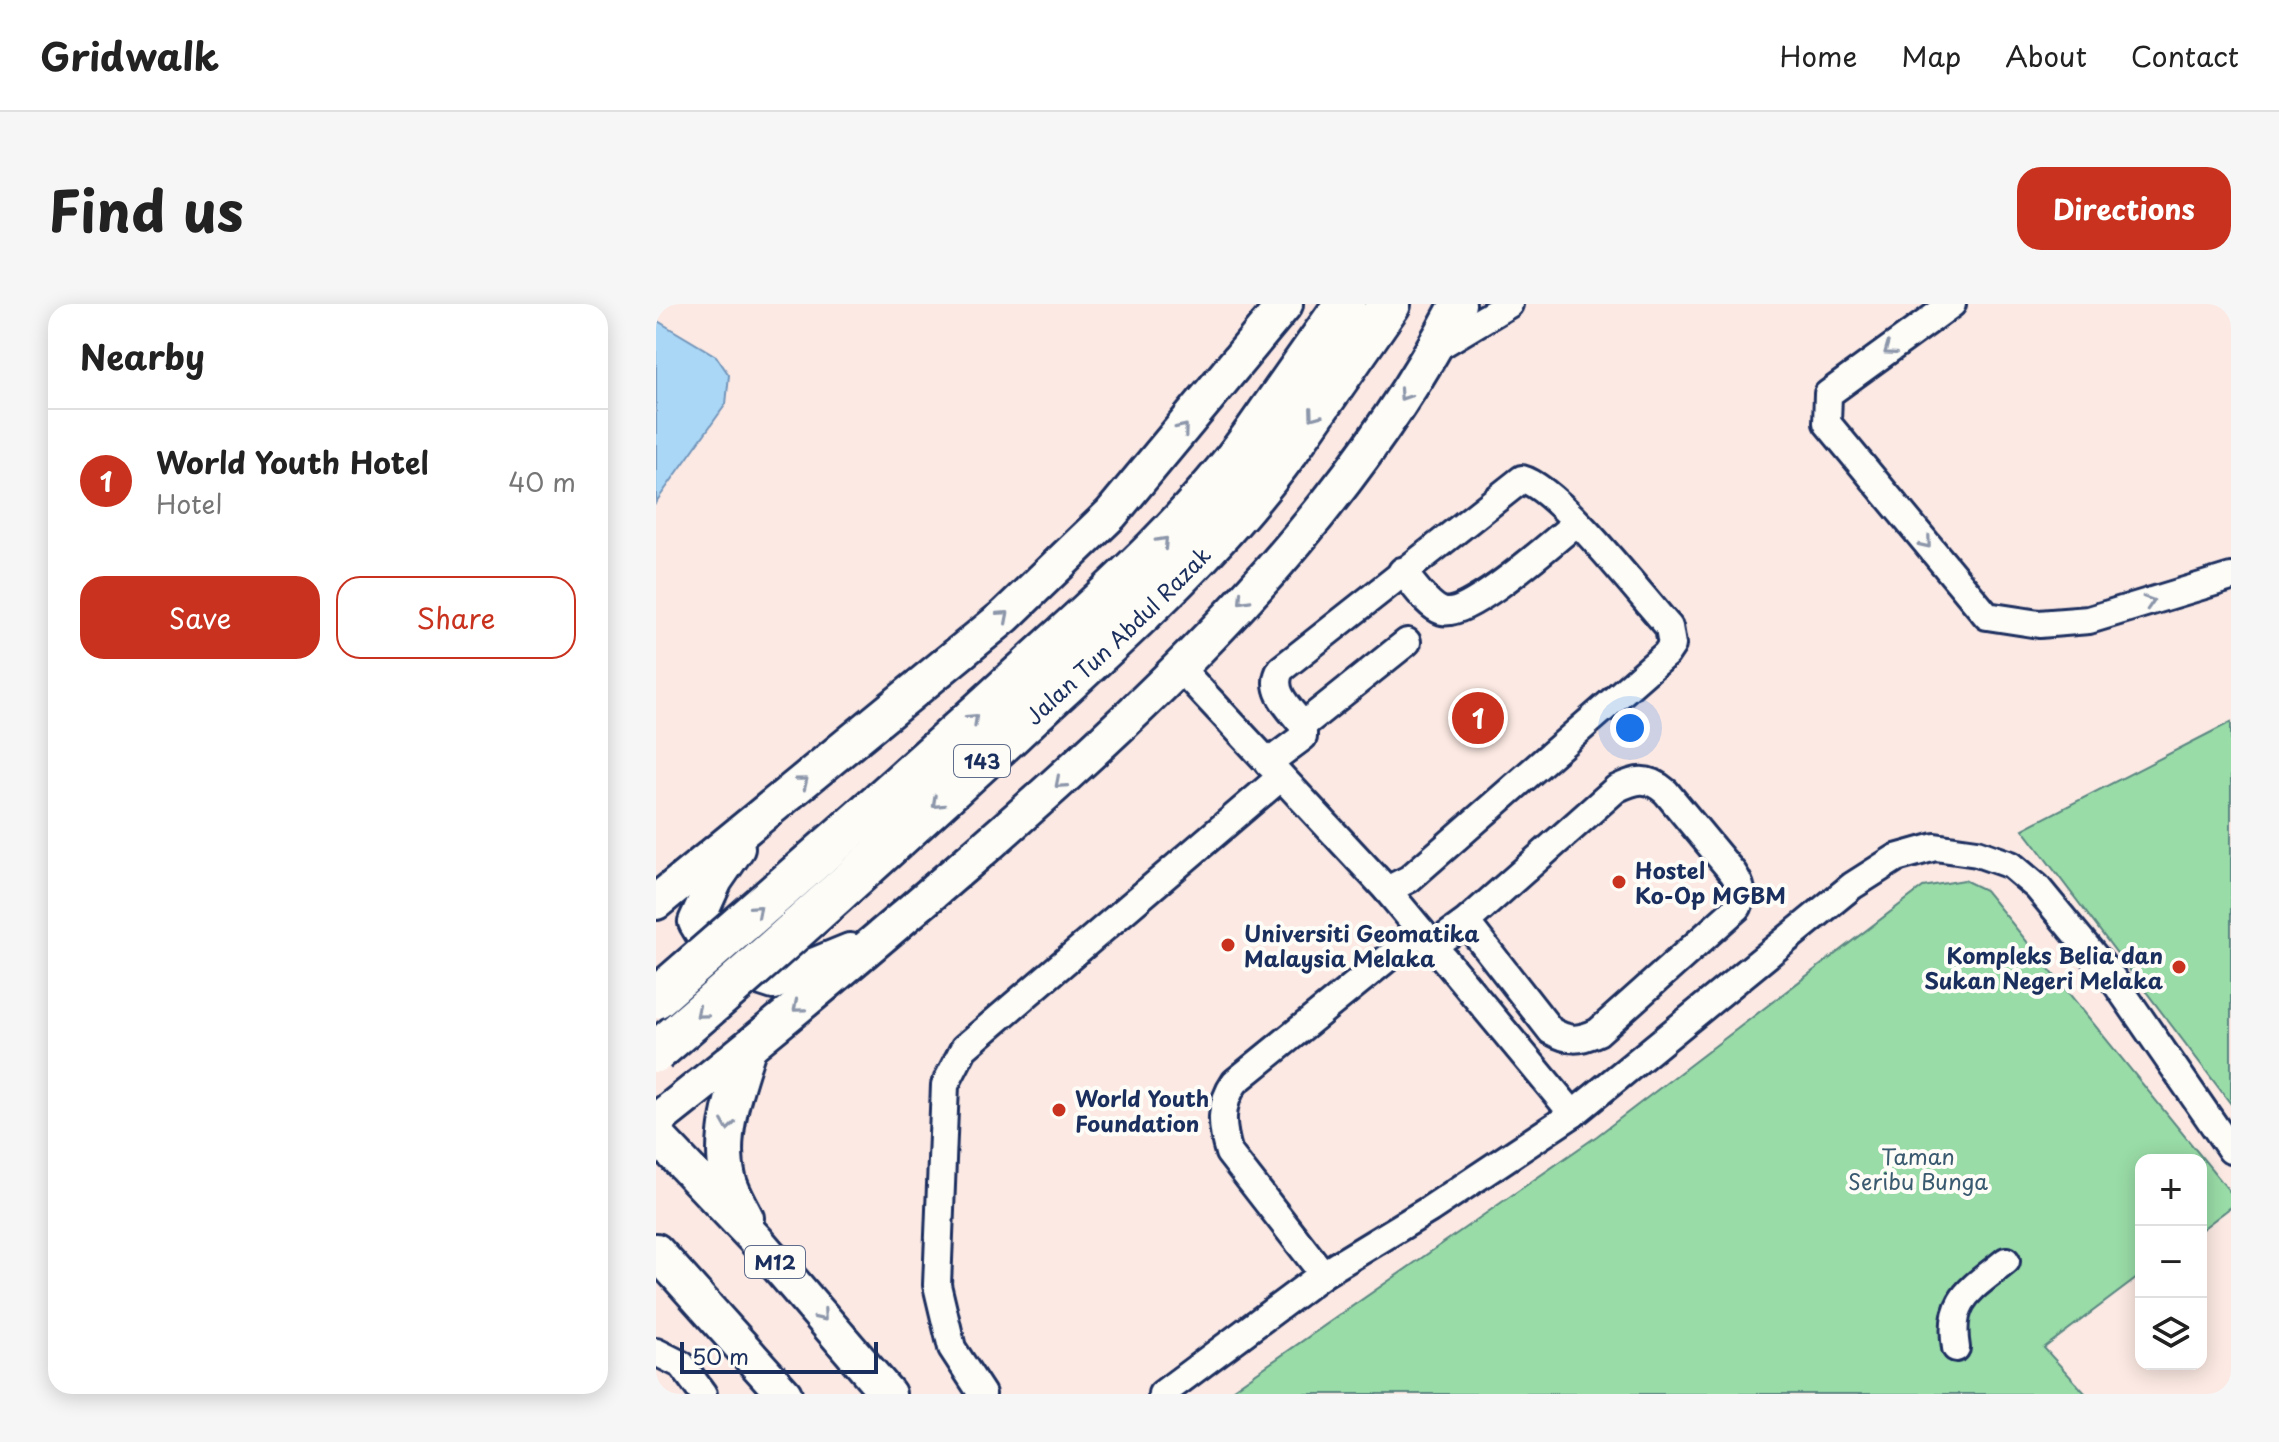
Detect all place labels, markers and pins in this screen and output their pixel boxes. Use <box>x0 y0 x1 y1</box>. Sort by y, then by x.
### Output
pin: 1 <box>1452 688 1504 748</box>
place label: Hostel Ko-Op MGBM <box>1635 853 1786 911</box>
marker: Hostel Ko-Op MGBM <box>1610 873 1628 891</box>
place label: Universiti Geomatika Malaysia Melaka <box>1244 916 1480 974</box>
marker: Universiti Geomatika Malaysia Melaka <box>1219 936 1237 954</box>
place label: Kompleks Belia dan Sukan Negeri Melaka <box>1924 938 2164 996</box>
marker: Kompleks Belia dan Sukan Negeri Melaka <box>2170 958 2188 976</box>
place label: World Youth Foundation <box>1075 1081 1209 1139</box>
marker: World Youth Foundation <box>1050 1101 1068 1119</box>

